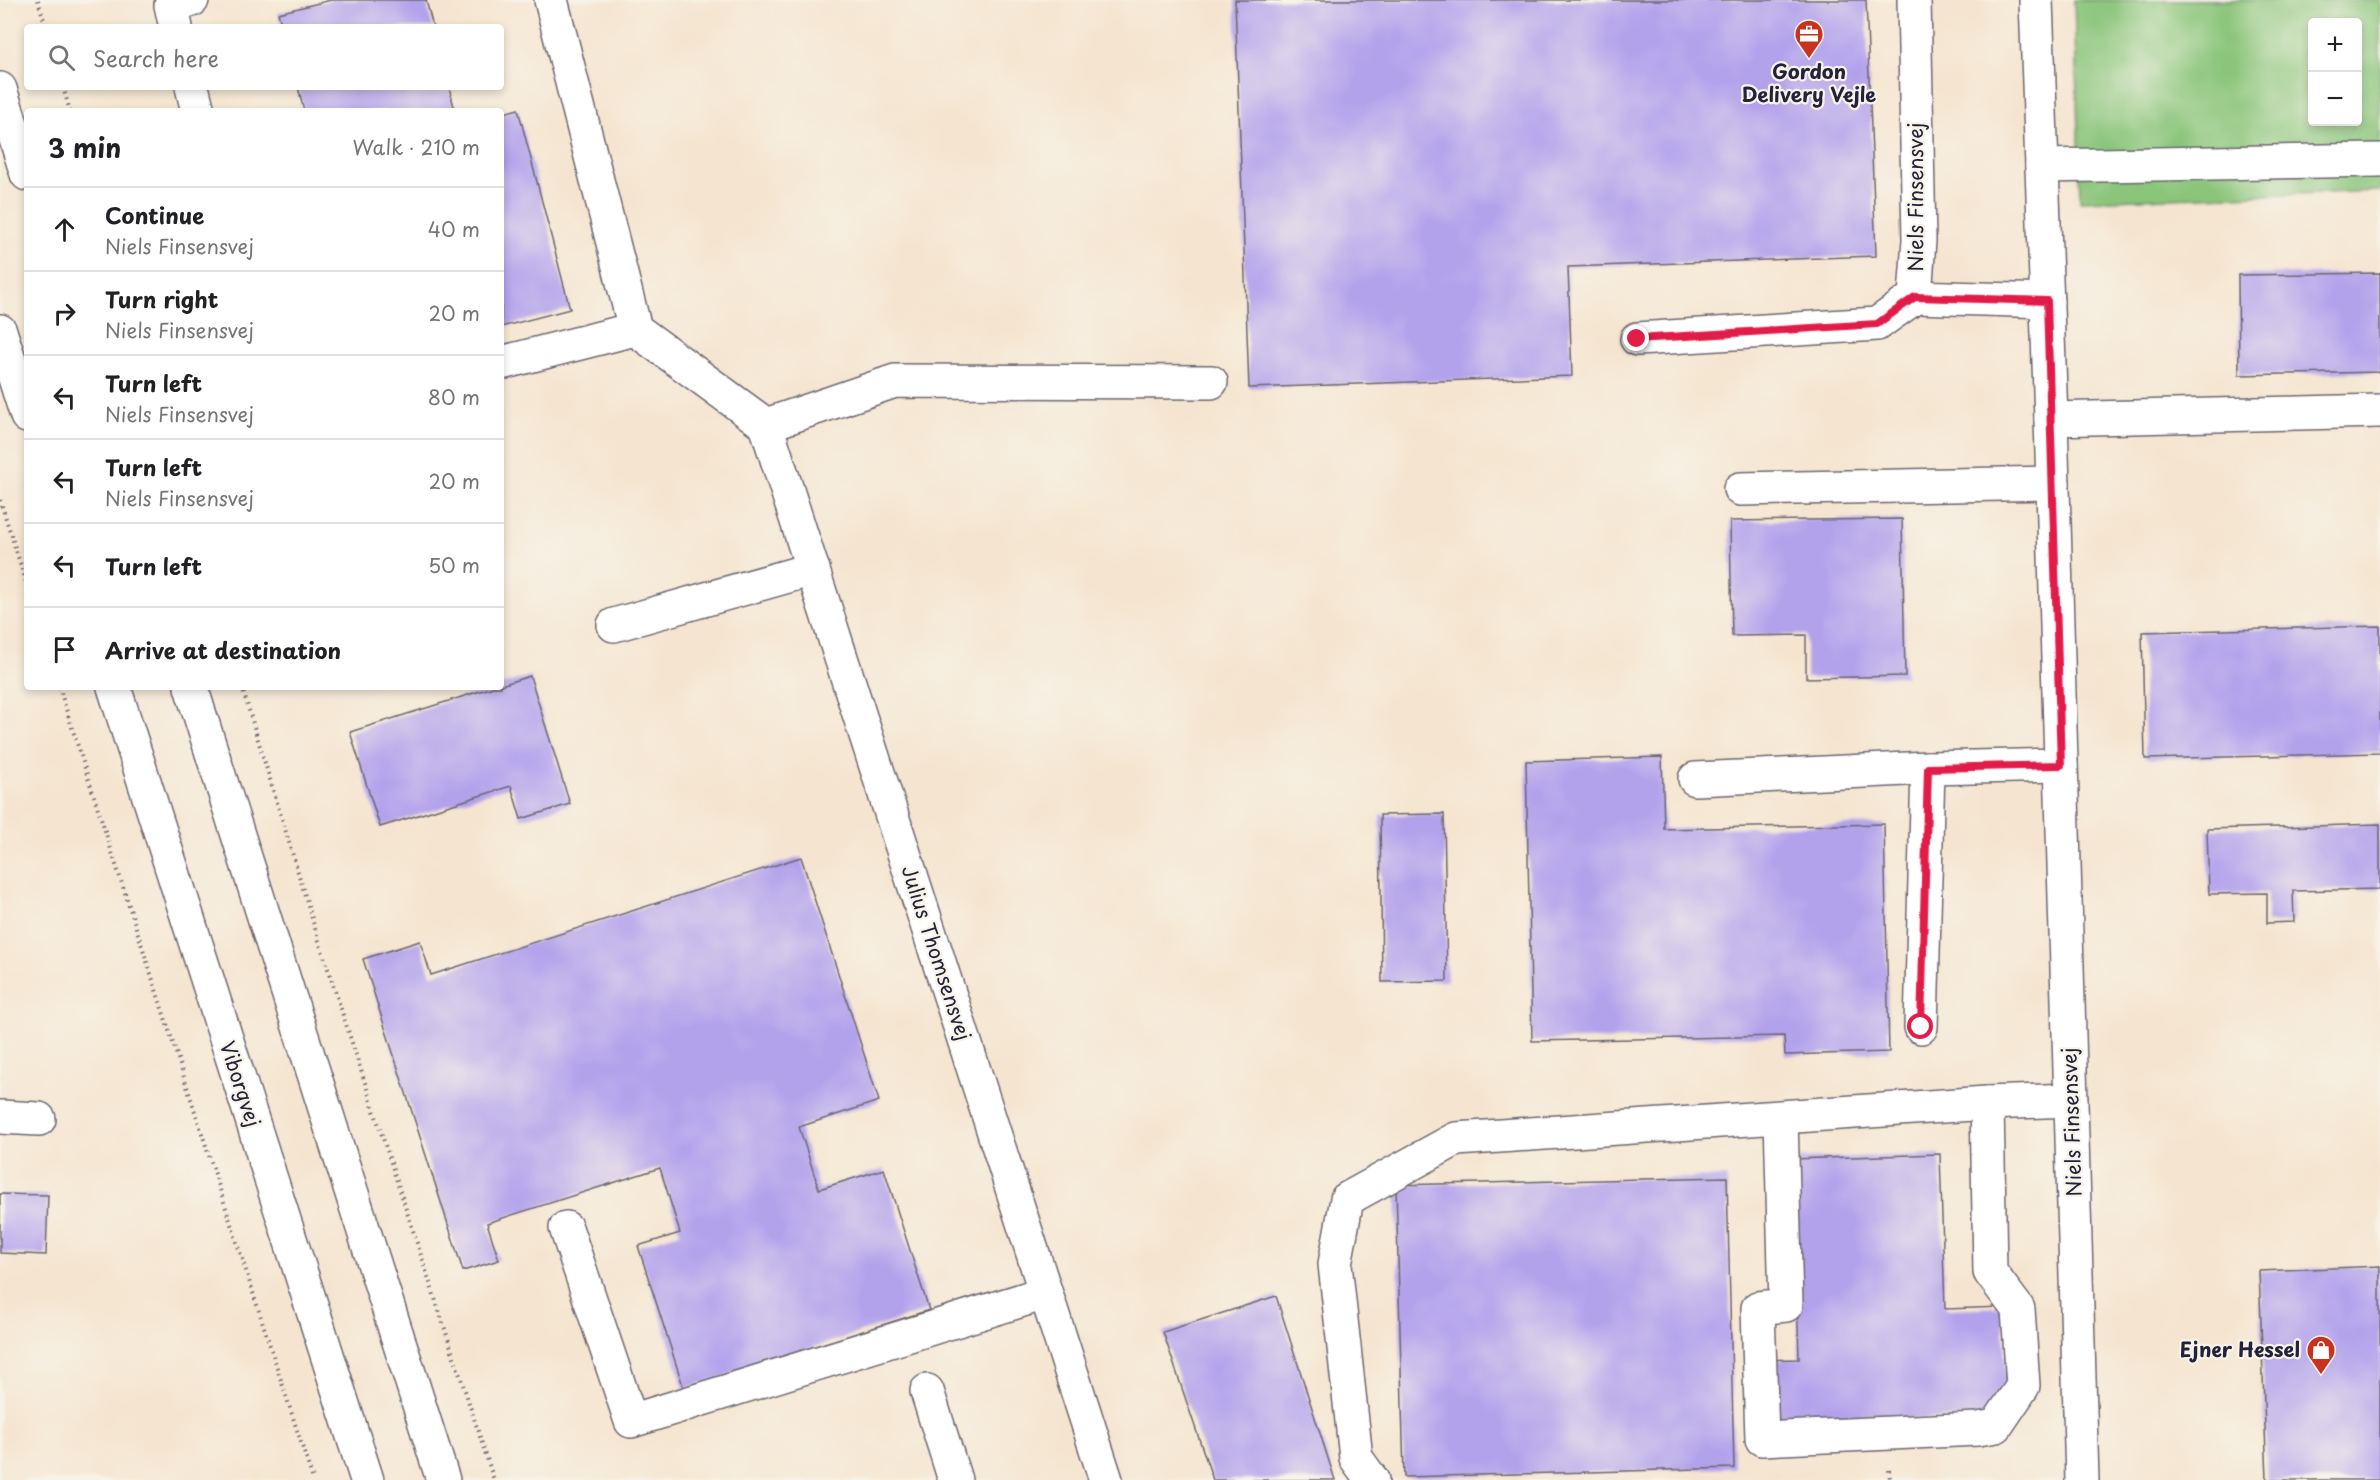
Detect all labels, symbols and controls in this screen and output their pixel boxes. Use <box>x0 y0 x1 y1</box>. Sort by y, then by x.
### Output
office icon: Gordon Delivery Vejle <box>1793 18 1825 60</box>
map controls <box>2308 18 2362 126</box>
button: + <box>2308 18 2362 72</box>
search box <box>24 24 504 90</box>
icon: search <box>45 41 78 74</box>
text: Search here <box>93 41 219 74</box>
place label: Gordon Delivery Vejle <box>1742 56 1876 109</box>
button: − <box>2308 72 2362 126</box>
street label: Niels Finsensvej <box>1900 123 1930 271</box>
text: 3 min <box>48 128 121 167</box>
text: Walk · 210 m <box>353 132 480 162</box>
text: Continue <box>105 198 204 231</box>
icon: ahead <box>48 213 81 246</box>
text: 40 m <box>428 214 480 244</box>
text: Niels Finsensvej <box>105 231 254 261</box>
text: Turn right <box>105 282 218 315</box>
icon: right <box>48 297 81 330</box>
text: 20 m <box>428 298 480 328</box>
text: Niels Finsensvej <box>105 315 254 345</box>
route end <box>1623 325 1649 351</box>
text: Turn left <box>105 366 202 399</box>
icon: left <box>48 381 81 414</box>
text: 80 m <box>428 382 480 412</box>
text: Niels Finsensvej <box>105 399 254 429</box>
text: Turn left <box>105 450 202 483</box>
icon: left <box>48 465 81 498</box>
text: 20 m <box>428 466 480 496</box>
text: Niels Finsensvej <box>105 483 254 513</box>
icon: left <box>48 549 81 582</box>
text: Turn left <box>105 549 202 582</box>
text: 50 m <box>428 550 480 580</box>
icon: arrive <box>48 633 81 666</box>
text: Arrive at destination <box>105 633 341 666</box>
street label: Julius Thomsensvej <box>894 861 979 1044</box>
route start <box>1907 1013 1933 1039</box>
street label: Viborgvej <box>213 1037 269 1130</box>
street label: Niels Finsensvej <box>2053 1047 2089 1197</box>
place label: Ejner Hessel <box>2180 1334 2300 1364</box>
shop icon: Ejner Hessel <box>2305 1334 2337 1376</box>

